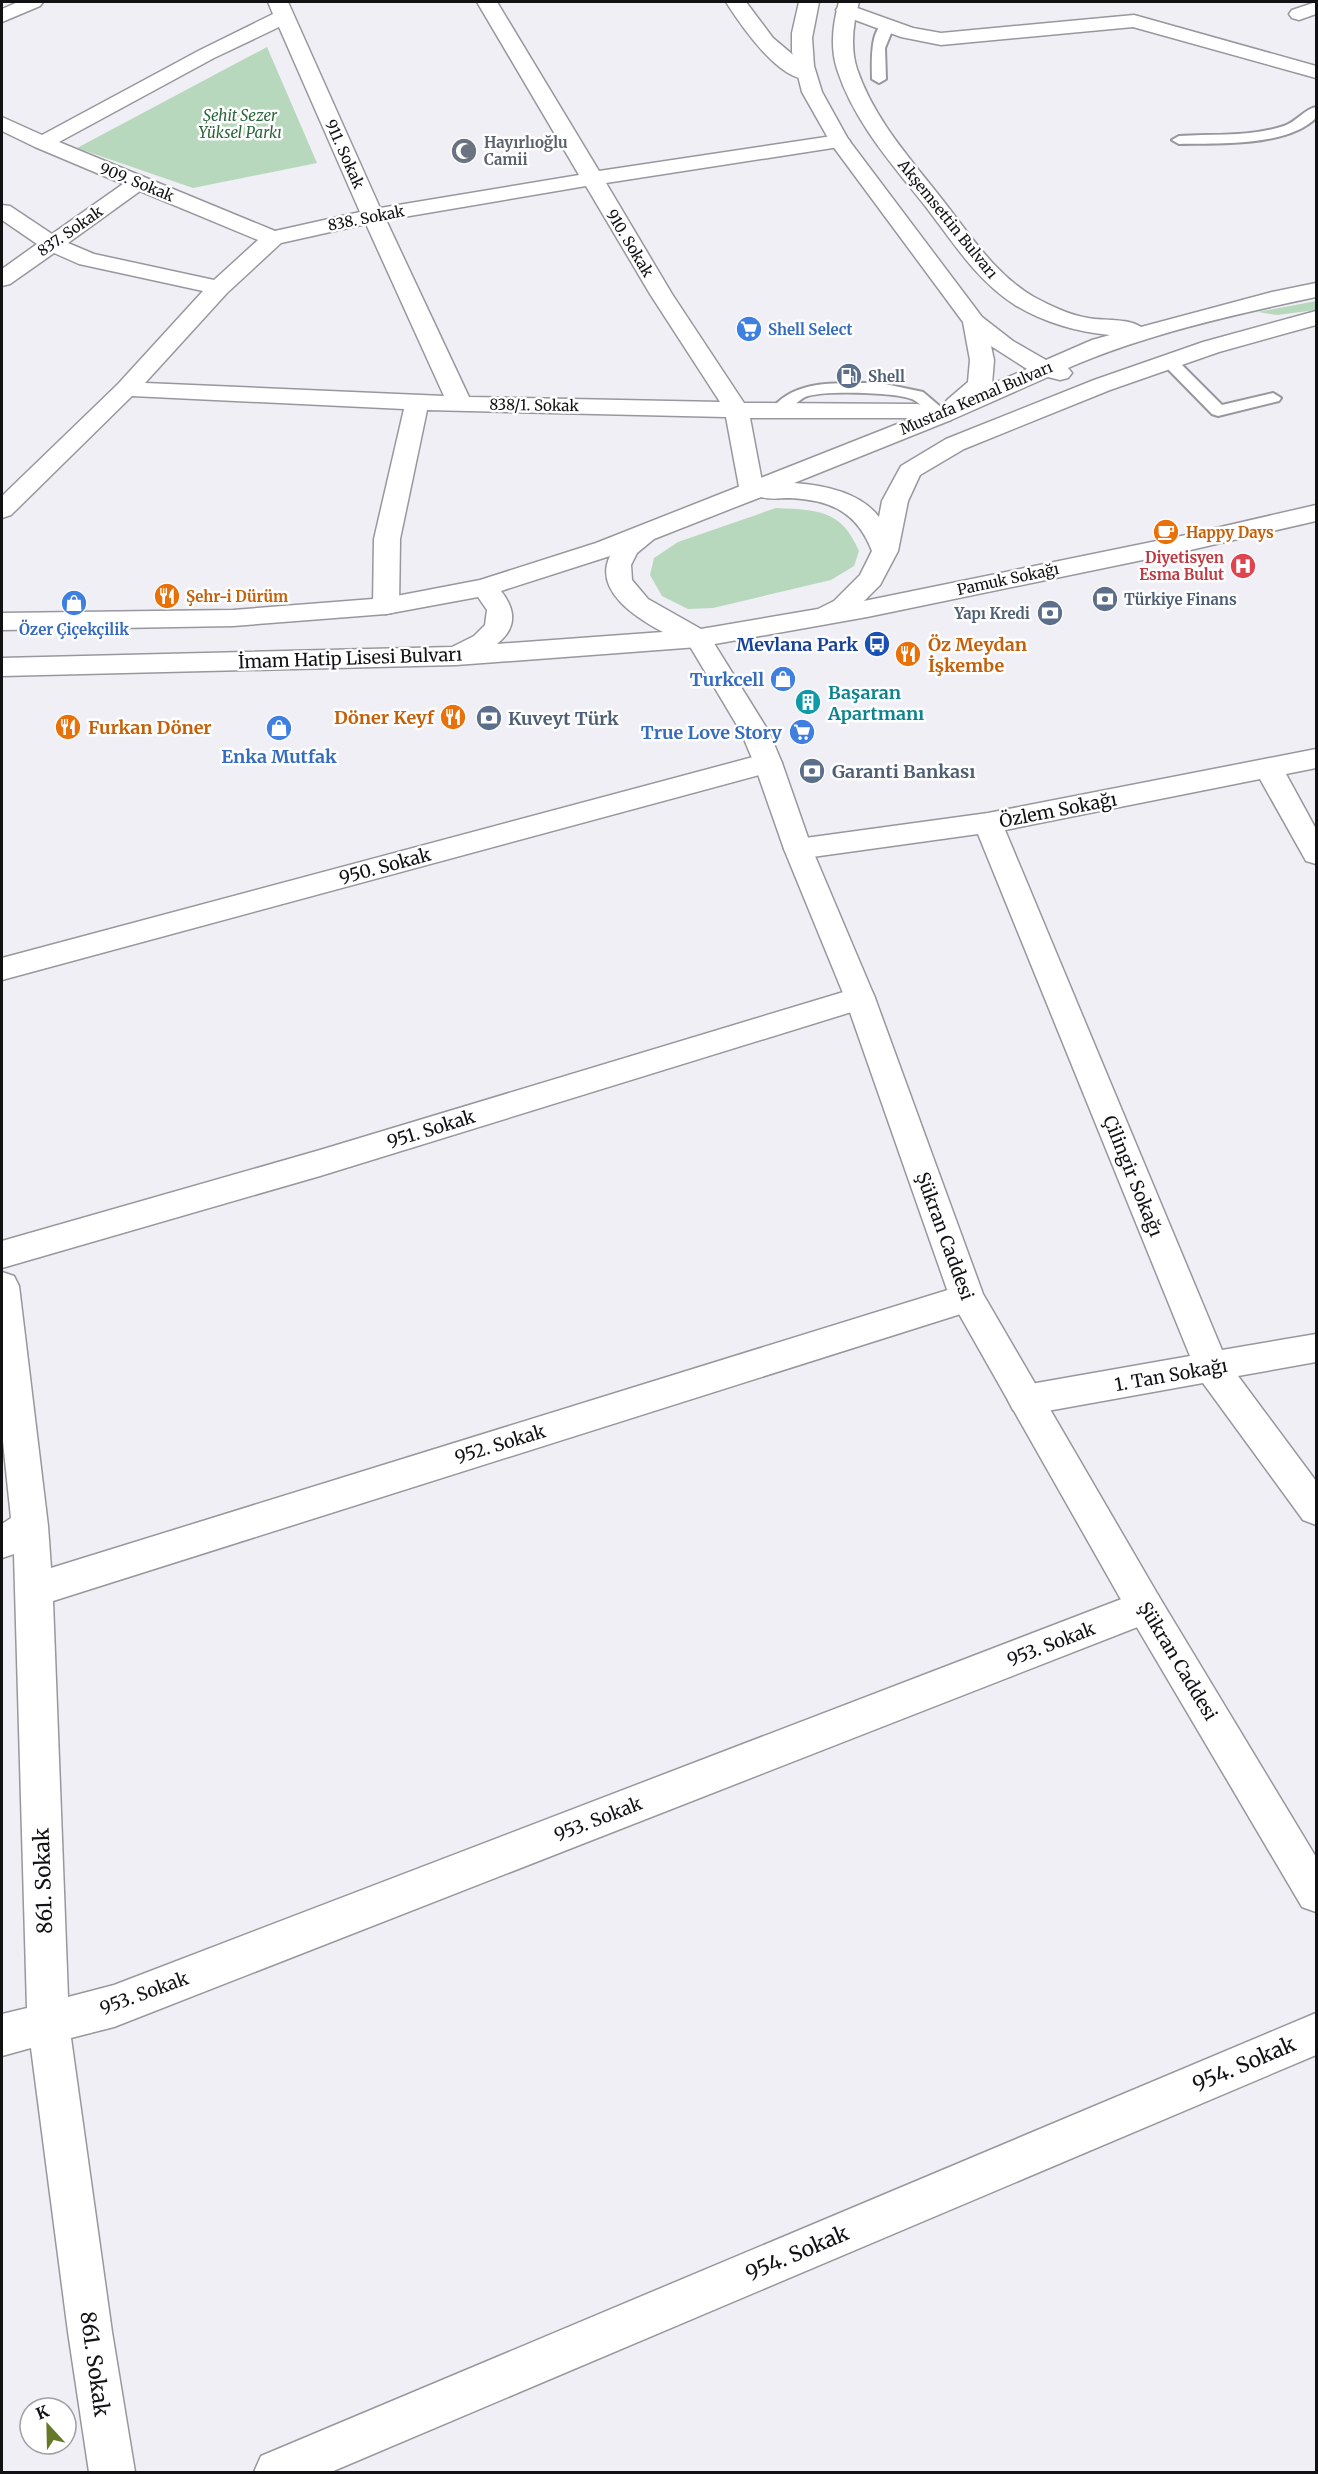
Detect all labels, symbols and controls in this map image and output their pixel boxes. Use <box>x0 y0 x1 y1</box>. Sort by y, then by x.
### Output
park label: Şehit Sezer Yüksel Parkı <box>198 106 282 142</box>
street label: 911. Sokak <box>321 117 369 192</box>
place label: Hayırlıoğlu Camii <box>484 133 568 169</box>
mosque icon: Hayırlıoğlu Camii <box>449 136 479 166</box>
street label: Akşemsettin Bulvarı <box>893 155 1002 282</box>
street label: 909. Sokak <box>97 158 178 206</box>
street label: 837. Sokak <box>34 201 107 260</box>
street label: 838. Sokak <box>326 201 406 235</box>
street label: 910. Sokak <box>602 206 658 281</box>
supermarket icon: Shell Select <box>734 314 764 344</box>
place label: Shell Select <box>768 320 853 339</box>
street label: Mustafa Kemal Bulvarı <box>897 357 1055 439</box>
fuel station icon: Shell <box>834 361 864 391</box>
place label: Shell <box>868 367 905 386</box>
street label: 838/1. Sokak <box>489 395 579 415</box>
cafe icon: Happy Days <box>1151 517 1181 547</box>
place label: Happy Days <box>1186 523 1274 542</box>
place label: Diyetisyen Esma Bulut <box>1139 548 1224 584</box>
hospital icon: Diyetisyen Esma Bulut <box>1228 551 1258 581</box>
street label: Pamuk Sokağı <box>955 559 1061 599</box>
restaurant icon: Şehr-i Dürüm <box>152 581 182 611</box>
bank icon: Türkiye Finans <box>1090 584 1120 614</box>
place label: Şehr-i Dürüm <box>186 587 288 606</box>
shop icon: Özer Çiçekçilik <box>59 588 89 618</box>
place label: Türkiye Finans <box>1124 590 1237 609</box>
bank icon: Yapı Kredi <box>1035 598 1065 628</box>
place label: Yapı Kredi <box>953 604 1030 623</box>
place label: Özer Çiçekçilik <box>19 619 129 639</box>
bus stop icon: Mevlana Park <box>862 629 892 659</box>
place label: Mevlana Park <box>736 633 858 656</box>
place label: Öz Meydan İşkembe <box>928 633 1027 677</box>
restaurant icon: Öz Meydan İşkembe <box>893 639 923 669</box>
street label: İmam Hatip Lisesi Bulvarı <box>238 643 463 673</box>
shop icon: Turkcell <box>768 664 798 694</box>
place label: Turkcell <box>690 668 764 691</box>
place label: Başaran Apartmanı <box>827 681 924 725</box>
building icon: Başaran Apartmanı <box>793 687 823 717</box>
restaurant icon: Döner Keyf <box>438 702 468 732</box>
bank icon: Kuveyt Türk <box>474 703 504 733</box>
place label: Döner Keyf <box>334 706 435 729</box>
place label: Kuveyt Türk <box>508 707 619 730</box>
restaurant icon: Furkan Döner <box>53 712 83 742</box>
shop icon: Enka Mutfak <box>264 713 294 743</box>
place label: Furkan Döner <box>88 716 212 739</box>
supermarket icon: True Love Story <box>787 717 817 747</box>
place label: True Love Story <box>641 721 782 744</box>
place label: Enka Mutfak <box>221 745 337 768</box>
bank icon: Garanti Bankası <box>797 756 827 786</box>
place label: Garanti Bankası <box>832 760 975 783</box>
street label: Özlem Sokağı <box>997 787 1119 833</box>
street label: 950. Sokak <box>337 843 434 889</box>
street label: 951. Sokak <box>384 1105 478 1153</box>
street label: Çilingir Sokağı <box>1098 1112 1168 1240</box>
street label: Şükran Caddesi <box>911 1169 979 1303</box>
street label: 1. Tan Sokağı <box>1113 1354 1229 1396</box>
street label: 952. Sokak <box>452 1419 549 1469</box>
street label: Şükran Caddesi <box>1134 1597 1223 1725</box>
street label: 953. Sokak <box>1004 1617 1099 1671</box>
street label: 953. Sokak <box>551 1792 646 1846</box>
street label: 861. Sokak <box>28 1827 58 1934</box>
street label: 953. Sokak <box>97 1966 192 2020</box>
street label: 954. Sokak <box>1188 2030 1300 2098</box>
street label: 954. Sokak <box>741 2219 853 2287</box>
street label: 861. Sokak <box>74 2310 116 2419</box>
north arrow <box>18 2396 78 2456</box>
text: K <box>33 2401 52 2424</box>

